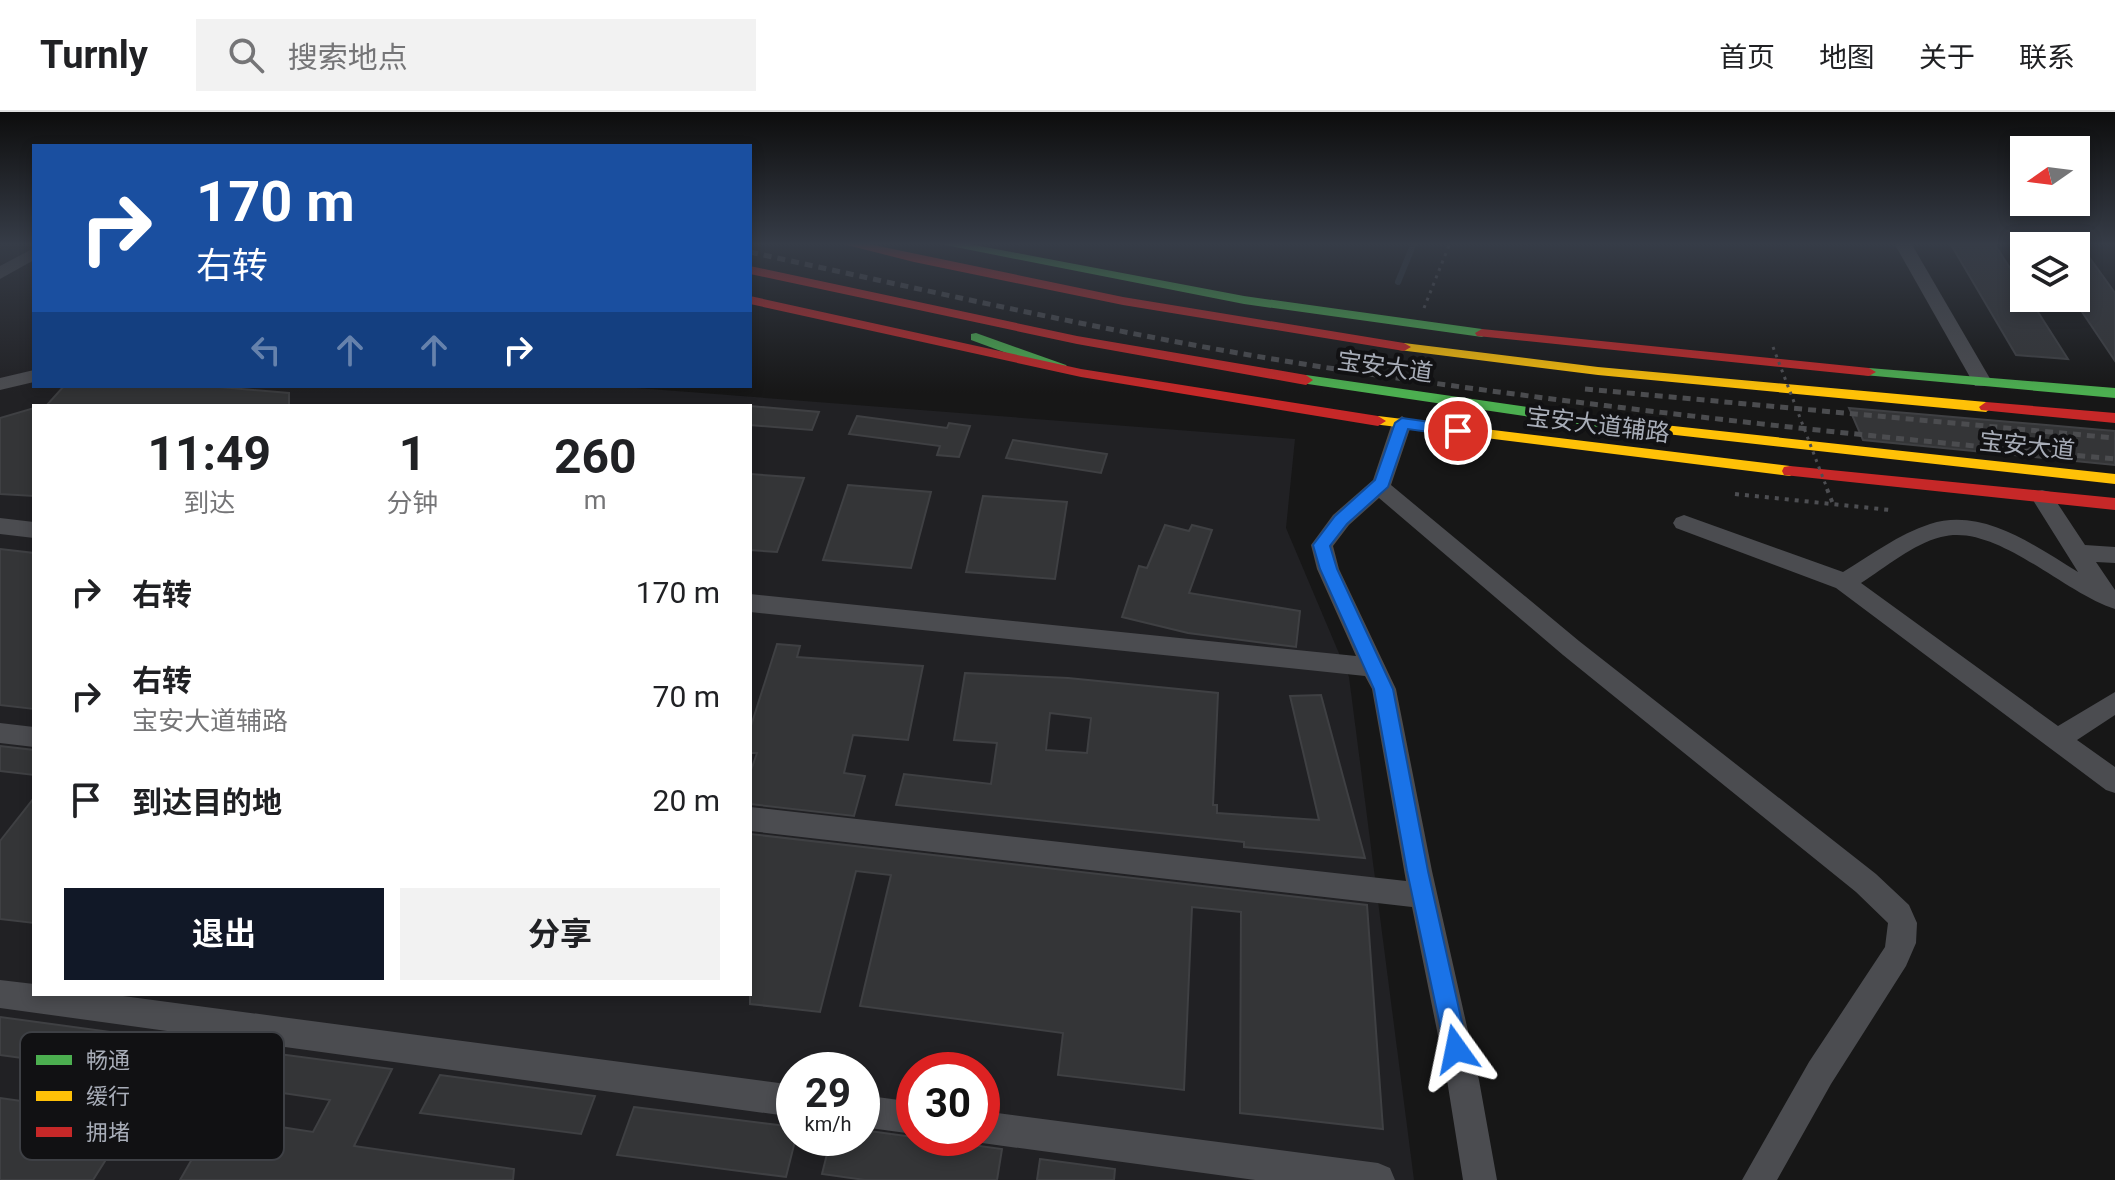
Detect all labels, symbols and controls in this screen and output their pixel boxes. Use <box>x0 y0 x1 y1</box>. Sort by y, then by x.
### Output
search box <box>196 19 756 91</box>
text: Turnly <box>40 33 148 77</box>
icon: search <box>224 33 268 77</box>
text: 搜索地点 <box>288 40 408 75</box>
text: 首页 <box>1719 41 1775 74</box>
text: 地图 <box>1819 41 1875 74</box>
text: 关于 <box>1919 41 1975 74</box>
text: 联系 <box>2019 41 2075 74</box>
north arrow <box>2010 136 2090 216</box>
map controls <box>2010 136 2090 312</box>
text: 170 m <box>196 169 355 235</box>
icon: right <box>64 176 168 280</box>
button: layers <box>2010 232 2090 312</box>
text: 右转 <box>196 245 268 287</box>
icon: left <box>244 328 288 372</box>
icon: ahead <box>328 328 372 372</box>
icon: ahead <box>412 328 456 372</box>
icon: right <box>496 328 540 372</box>
street label: 宝安大道 <box>1336 346 1434 388</box>
pin <box>1424 397 1492 465</box>
street label: 宝安大道辅路 <box>1525 402 1671 448</box>
icon: arrive <box>1436 409 1480 453</box>
text: 11:49 <box>147 425 271 482</box>
text: 1 <box>399 425 426 482</box>
street label: 宝安大道 <box>1978 427 2076 465</box>
text: 260 <box>554 428 637 485</box>
text: m <box>584 485 607 515</box>
text: 到达 <box>183 488 235 518</box>
text: 分钟 <box>387 488 439 518</box>
icon: right <box>64 570 108 614</box>
text: 170 m <box>636 575 720 610</box>
text: 右转 <box>132 577 192 612</box>
text: 右转 <box>132 663 192 698</box>
icon: right <box>64 674 108 718</box>
text: 70 m <box>653 679 720 714</box>
text: 宝安大道辅路 <box>132 706 288 736</box>
icon: arrive <box>64 778 108 822</box>
text: 20 m <box>653 783 720 818</box>
text: 到达目的地 <box>132 785 282 820</box>
button: 退出 <box>64 888 384 980</box>
button: 分享 <box>400 888 720 980</box>
position arrow <box>1414 1007 1498 1091</box>
legend <box>20 1032 284 1160</box>
text: 畅通 <box>86 1048 130 1073</box>
speed limit sign: 30 <box>896 1052 1000 1156</box>
text: 29 <box>805 1070 851 1117</box>
text: 缓行 <box>86 1084 130 1109</box>
text: km/h <box>805 1112 851 1136</box>
text: 拥堵 <box>86 1120 130 1145</box>

